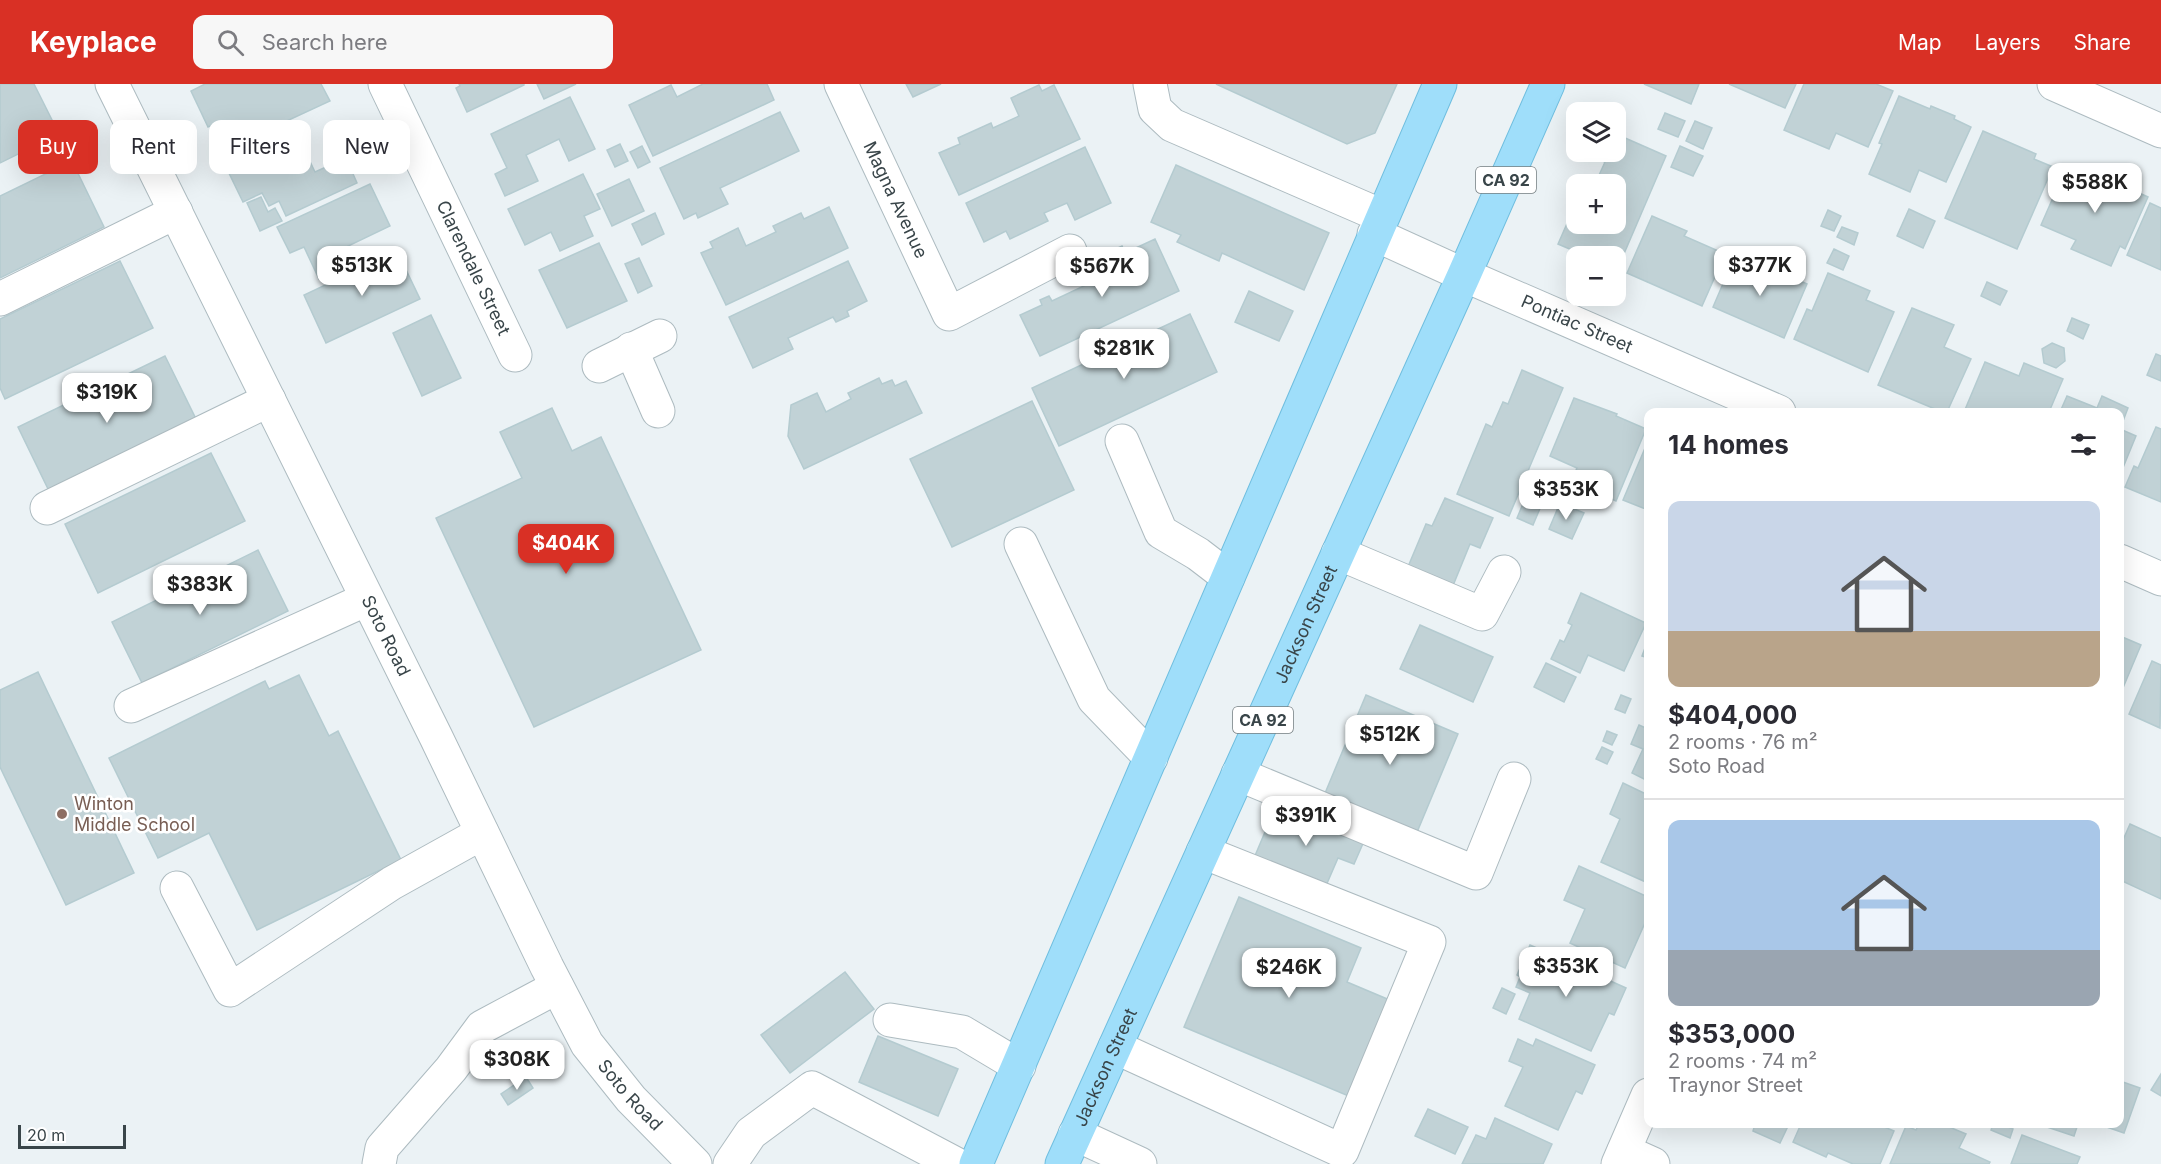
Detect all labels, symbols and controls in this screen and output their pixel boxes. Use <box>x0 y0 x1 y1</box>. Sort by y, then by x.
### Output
search box <box>193 15 613 69</box>
text: Keyplace <box>30 25 157 59</box>
icon: search <box>214 26 247 59</box>
text: Search here <box>262 29 388 55</box>
text: Map <box>1898 30 1942 55</box>
text: Layers <box>1975 30 2041 55</box>
text: Share <box>2074 30 2131 55</box>
map controls <box>1566 102 1626 306</box>
button: layers <box>1566 102 1626 162</box>
chip: Buy <box>18 120 98 174</box>
chip: Rent <box>110 120 197 174</box>
chip: Filters <box>209 120 311 174</box>
chip: New <box>323 120 410 174</box>
street label: Magna Avenue <box>859 138 932 261</box>
pin: $588K <box>2053 163 2137 214</box>
road number: CA 92 <box>1476 167 1536 193</box>
text: $588K <box>2062 170 2128 194</box>
button: + <box>1566 174 1626 234</box>
street label: Clarendale Street <box>432 197 515 339</box>
pin: $513K <box>320 246 404 297</box>
button: − <box>1566 246 1626 306</box>
pin: $377K <box>1718 246 1802 297</box>
pin: $567K <box>1060 247 1144 298</box>
text: $513K <box>331 253 393 277</box>
text: $377K <box>1728 253 1792 277</box>
text: $567K <box>1070 254 1134 278</box>
street label: Pontiac Street <box>1518 290 1636 357</box>
pin: $281K <box>1082 329 1166 380</box>
text: $281K <box>1093 336 1155 360</box>
pin: $319K <box>65 373 149 424</box>
text: $319K <box>76 380 138 404</box>
icon: filters <box>2067 428 2100 461</box>
text: 14 homes <box>1668 429 1789 460</box>
pin: $353K <box>1524 470 1608 521</box>
text: $353K <box>1533 477 1599 501</box>
pin: $404K <box>524 524 608 575</box>
text: $404K <box>532 531 600 555</box>
icon: home <box>1830 540 1938 648</box>
street label: Jackson Street <box>1270 562 1341 687</box>
pin: $383K <box>158 565 242 616</box>
text: $383K <box>167 572 233 596</box>
street label: Soto Road <box>357 592 415 679</box>
text: $404,000 <box>1668 699 1797 730</box>
road number: CA 92 <box>1233 707 1293 733</box>
pin: $512K <box>1348 715 1432 766</box>
text: $512K <box>1359 722 1421 746</box>
text: 2 rooms · 76 m² <box>1668 730 1817 754</box>
text: Soto Road <box>1668 754 1765 778</box>
place label: Winton Middle School <box>74 793 195 835</box>
pin: $391K <box>1264 796 1348 847</box>
text: $391K <box>1275 803 1337 827</box>
marker: Winton Middle School <box>55 807 69 821</box>
icon: home <box>1830 859 1938 967</box>
pin: $353K <box>1524 947 1608 998</box>
pin: $246K <box>1247 948 1331 999</box>
text: $353K <box>1533 954 1599 978</box>
text: $246K <box>1256 955 1322 979</box>
street label: Jackson Street <box>1069 1005 1141 1130</box>
text: $353,000 <box>1668 1018 1795 1049</box>
pin: $308K <box>475 1040 559 1091</box>
text: $308K <box>484 1047 550 1071</box>
text: 2 rooms · 74 m² <box>1668 1049 1817 1073</box>
street label: Soto Road <box>594 1055 667 1135</box>
text: Traynor Street <box>1668 1073 1803 1097</box>
scale bar <box>18 1122 126 1150</box>
text: 20 m <box>27 1125 65 1145</box>

